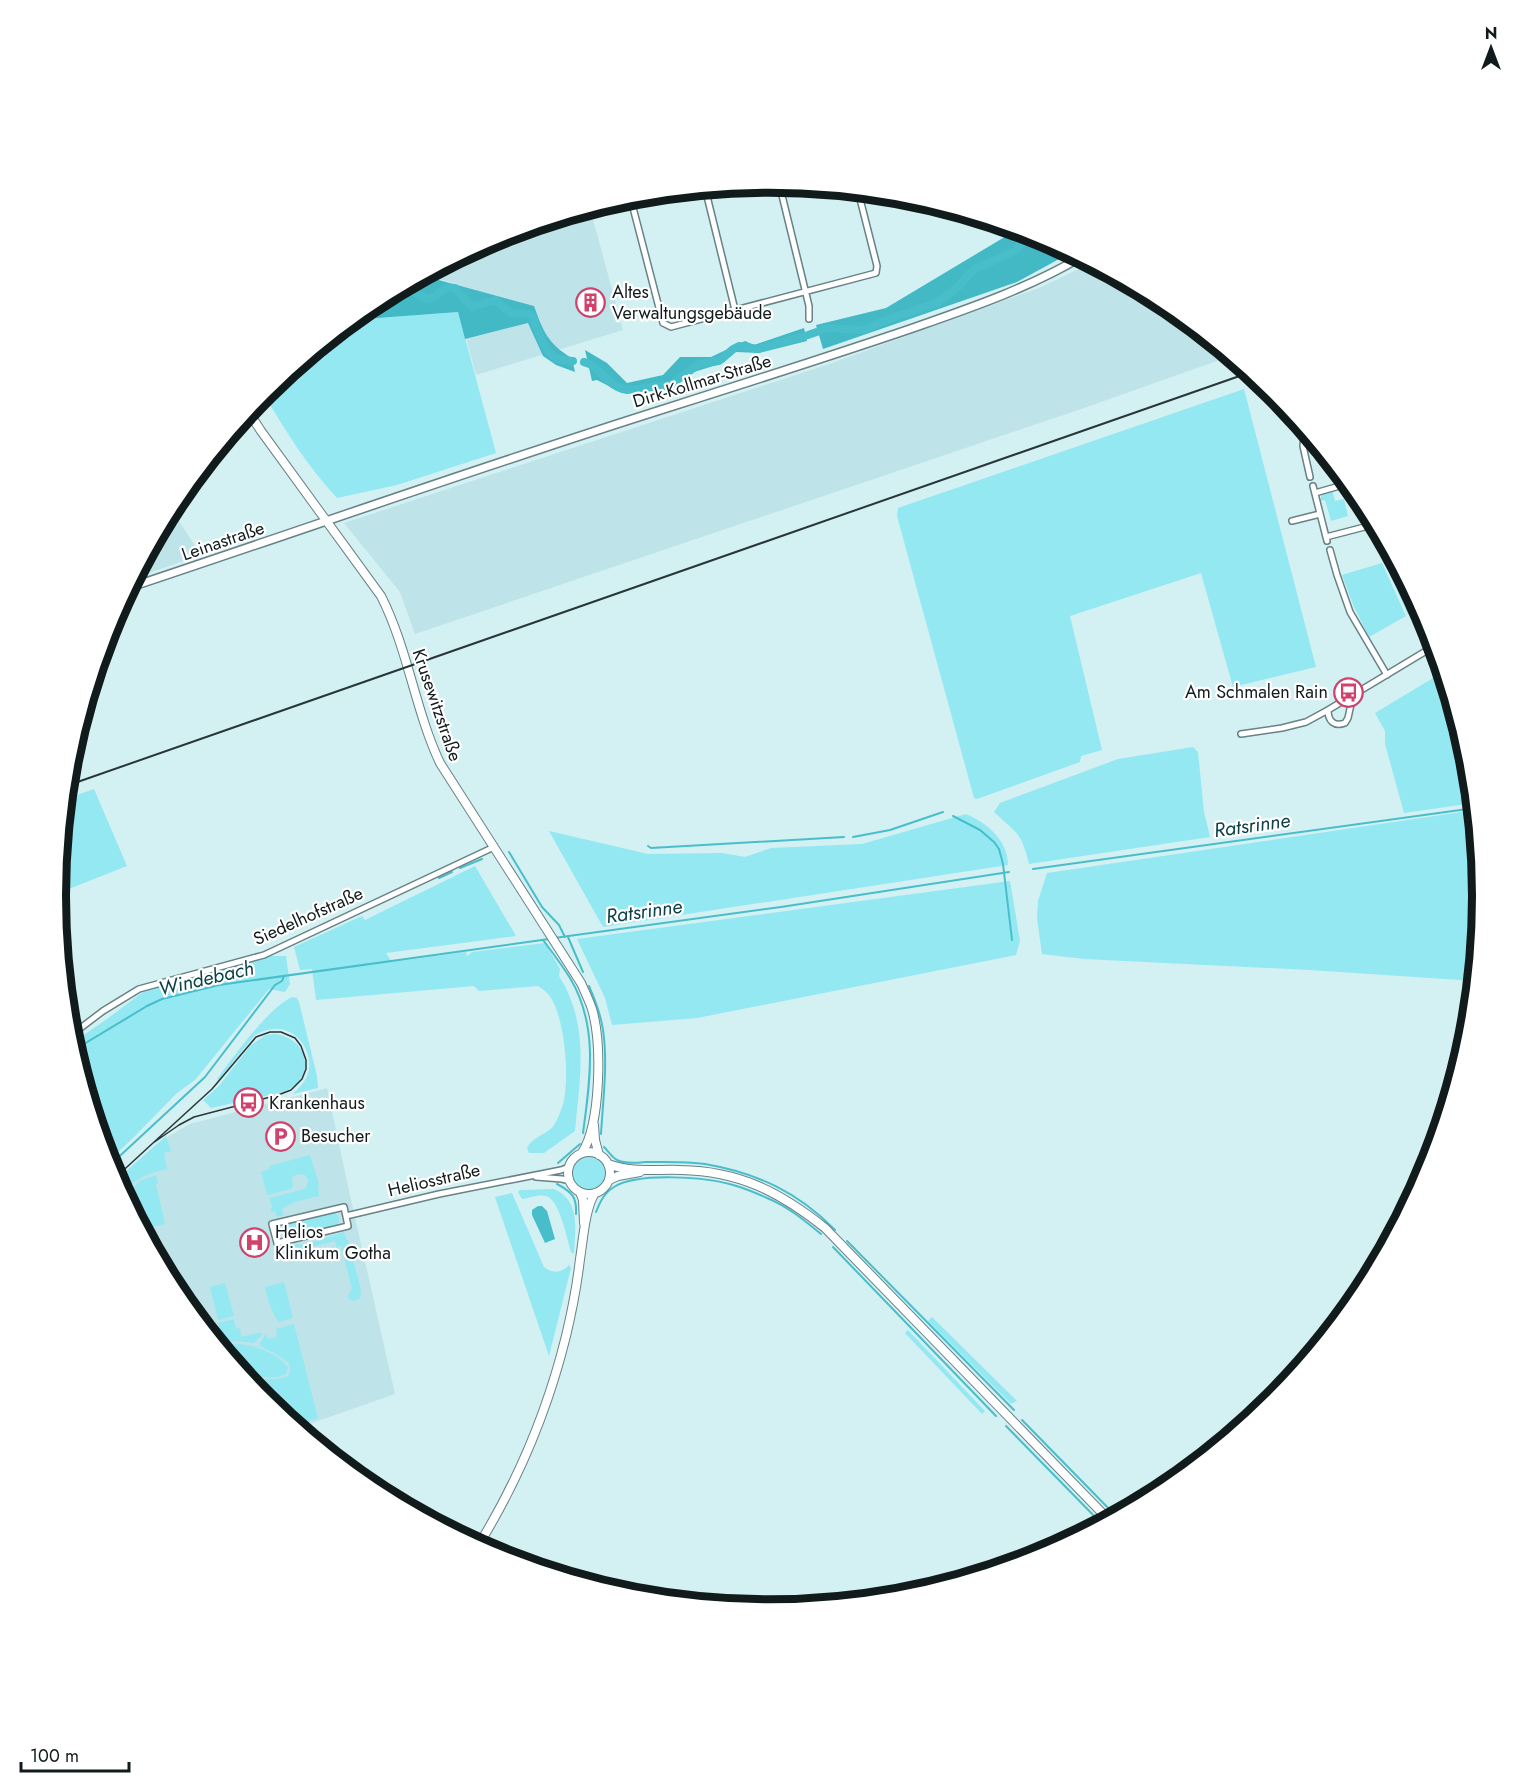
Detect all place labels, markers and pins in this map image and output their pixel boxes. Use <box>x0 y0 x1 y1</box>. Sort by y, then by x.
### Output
place label: Altes Verwaltungsgebäude <box>612 279 772 326</box>
building icon: Altes Verwaltungsgebäude <box>575 286 607 318</box>
bus stop icon: Am Schmalen Rain <box>1333 676 1365 708</box>
place label: Am Schmalen Rain <box>1185 679 1328 705</box>
bus stop icon: Krankenhaus <box>232 1087 264 1119</box>
place label: Krankenhaus <box>269 1090 365 1116</box>
parking icon: Besucher <box>264 1120 296 1152</box>
place label: Besucher <box>301 1123 371 1149</box>
place label: Helios Klinikum Gotha <box>275 1219 391 1266</box>
hospital icon: Helios Klinikum Gotha <box>238 1226 270 1258</box>

